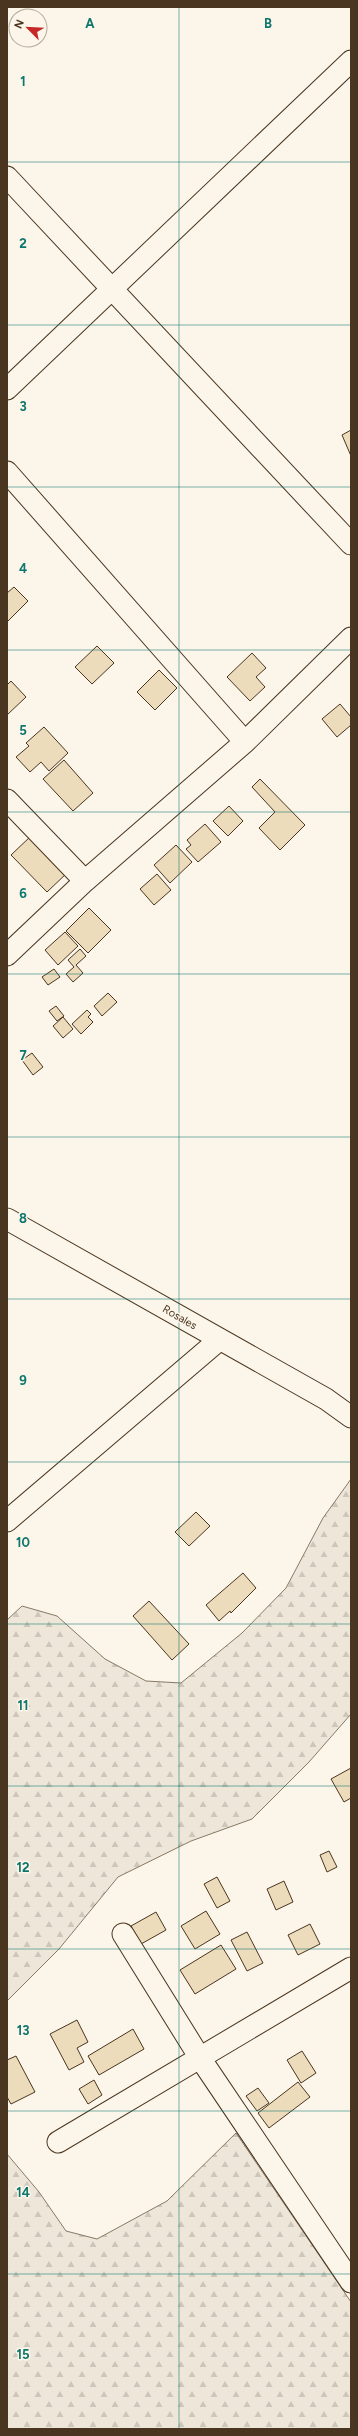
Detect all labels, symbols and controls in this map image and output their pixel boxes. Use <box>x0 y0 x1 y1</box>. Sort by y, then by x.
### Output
north arrow <box>8 8 48 48</box>
text: A <box>85 16 95 31</box>
text: B <box>264 16 272 31</box>
text: N <box>12 18 27 31</box>
text: 1 <box>20 74 26 89</box>
text: 2 <box>19 236 27 251</box>
text: 3 <box>19 399 27 414</box>
text: 4 <box>19 561 27 576</box>
text: 5 <box>19 723 27 738</box>
text: 6 <box>19 886 27 901</box>
text: 7 <box>19 1048 27 1063</box>
text: 8 <box>19 1211 27 1226</box>
street label: Rosales <box>160 1302 199 1332</box>
text: 9 <box>19 1373 27 1388</box>
text: 10 <box>16 1535 30 1550</box>
text: 11 <box>18 1698 28 1713</box>
text: 12 <box>16 1860 30 1875</box>
text: 13 <box>17 2023 29 2038</box>
text: 14 <box>16 2185 30 2200</box>
text: 15 <box>16 2347 30 2362</box>

